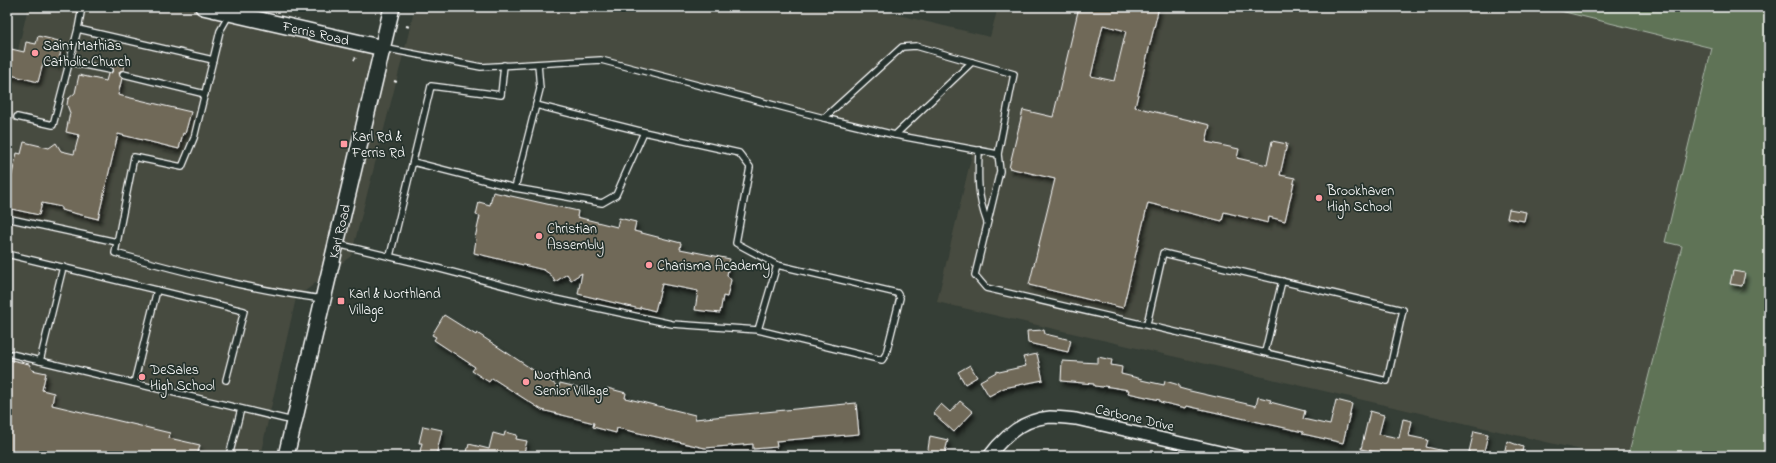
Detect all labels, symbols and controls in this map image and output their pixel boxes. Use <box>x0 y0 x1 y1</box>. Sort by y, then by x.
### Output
street label: Ferris Road <box>279 16 351 52</box>
place label: Saint Mathias Catholic Church <box>43 36 131 73</box>
marker: Saint Mathias Catholic Church <box>30 48 40 58</box>
place label: Karl Rd & Ferris Rd <box>351 127 405 164</box>
marker: Karl Rd & Ferris Rd <box>339 139 349 149</box>
place label: Brookhaven High School <box>1326 181 1394 219</box>
marker: Brookhaven High School <box>1314 193 1324 203</box>
street label: Karl Road <box>324 202 357 261</box>
place label: Christian Assembly <box>547 219 604 257</box>
marker: Christian Assembly <box>534 231 544 241</box>
place label: Charisma Academy <box>657 256 770 278</box>
marker: Charisma Academy <box>644 260 654 270</box>
place label: Karl & Northland Village <box>348 284 441 322</box>
marker: Karl & Northland Village <box>336 296 346 306</box>
place label: DeSales High School <box>149 360 215 398</box>
place label: Northland Senior Village <box>534 365 609 403</box>
marker: DeSales High School <box>137 372 147 382</box>
marker: Northland Senior Village <box>521 377 531 387</box>
street label: Carbone Drive <box>1093 399 1177 438</box>

